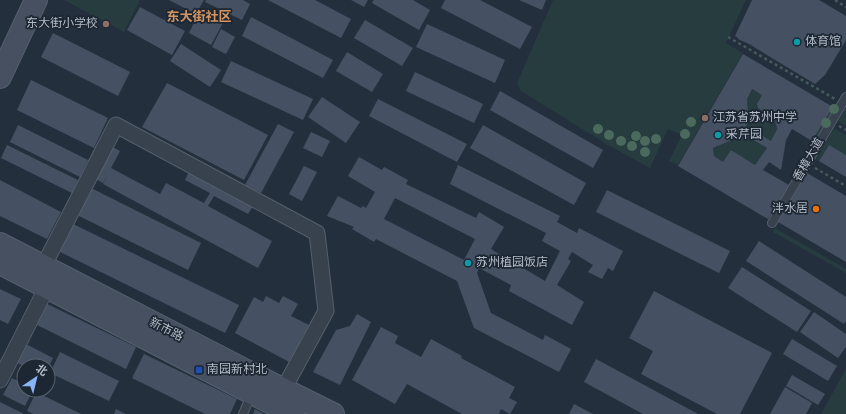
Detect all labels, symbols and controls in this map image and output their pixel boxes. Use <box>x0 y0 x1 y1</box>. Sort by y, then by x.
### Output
district label: 东大街社区 <box>166 9 232 26</box>
place label: 东大街小学校 <box>26 16 98 32</box>
marker: 东大街小学校 <box>101 19 111 29</box>
place label: 体育馆 <box>805 34 841 50</box>
marker: 体育馆 <box>792 37 802 47</box>
place label: 江苏省苏州中学 <box>713 110 797 126</box>
marker: 江苏省苏州中学 <box>700 113 710 123</box>
place label: 采芹园 <box>726 127 762 143</box>
marker: 采芹园 <box>713 130 723 140</box>
street label: 香樟大道 <box>790 135 828 185</box>
place label: 泮水居 <box>772 201 808 217</box>
marker: 泮水居 <box>811 204 821 214</box>
place label: 苏州植园饭店 <box>476 255 548 271</box>
marker: 苏州植园饭店 <box>463 258 473 268</box>
street label: 新市路 <box>146 315 186 345</box>
north arrow <box>16 358 56 398</box>
text: 北 <box>33 362 50 380</box>
place label: 南园新村北 <box>207 362 267 378</box>
marker: 南园新村北 <box>194 365 204 375</box>

